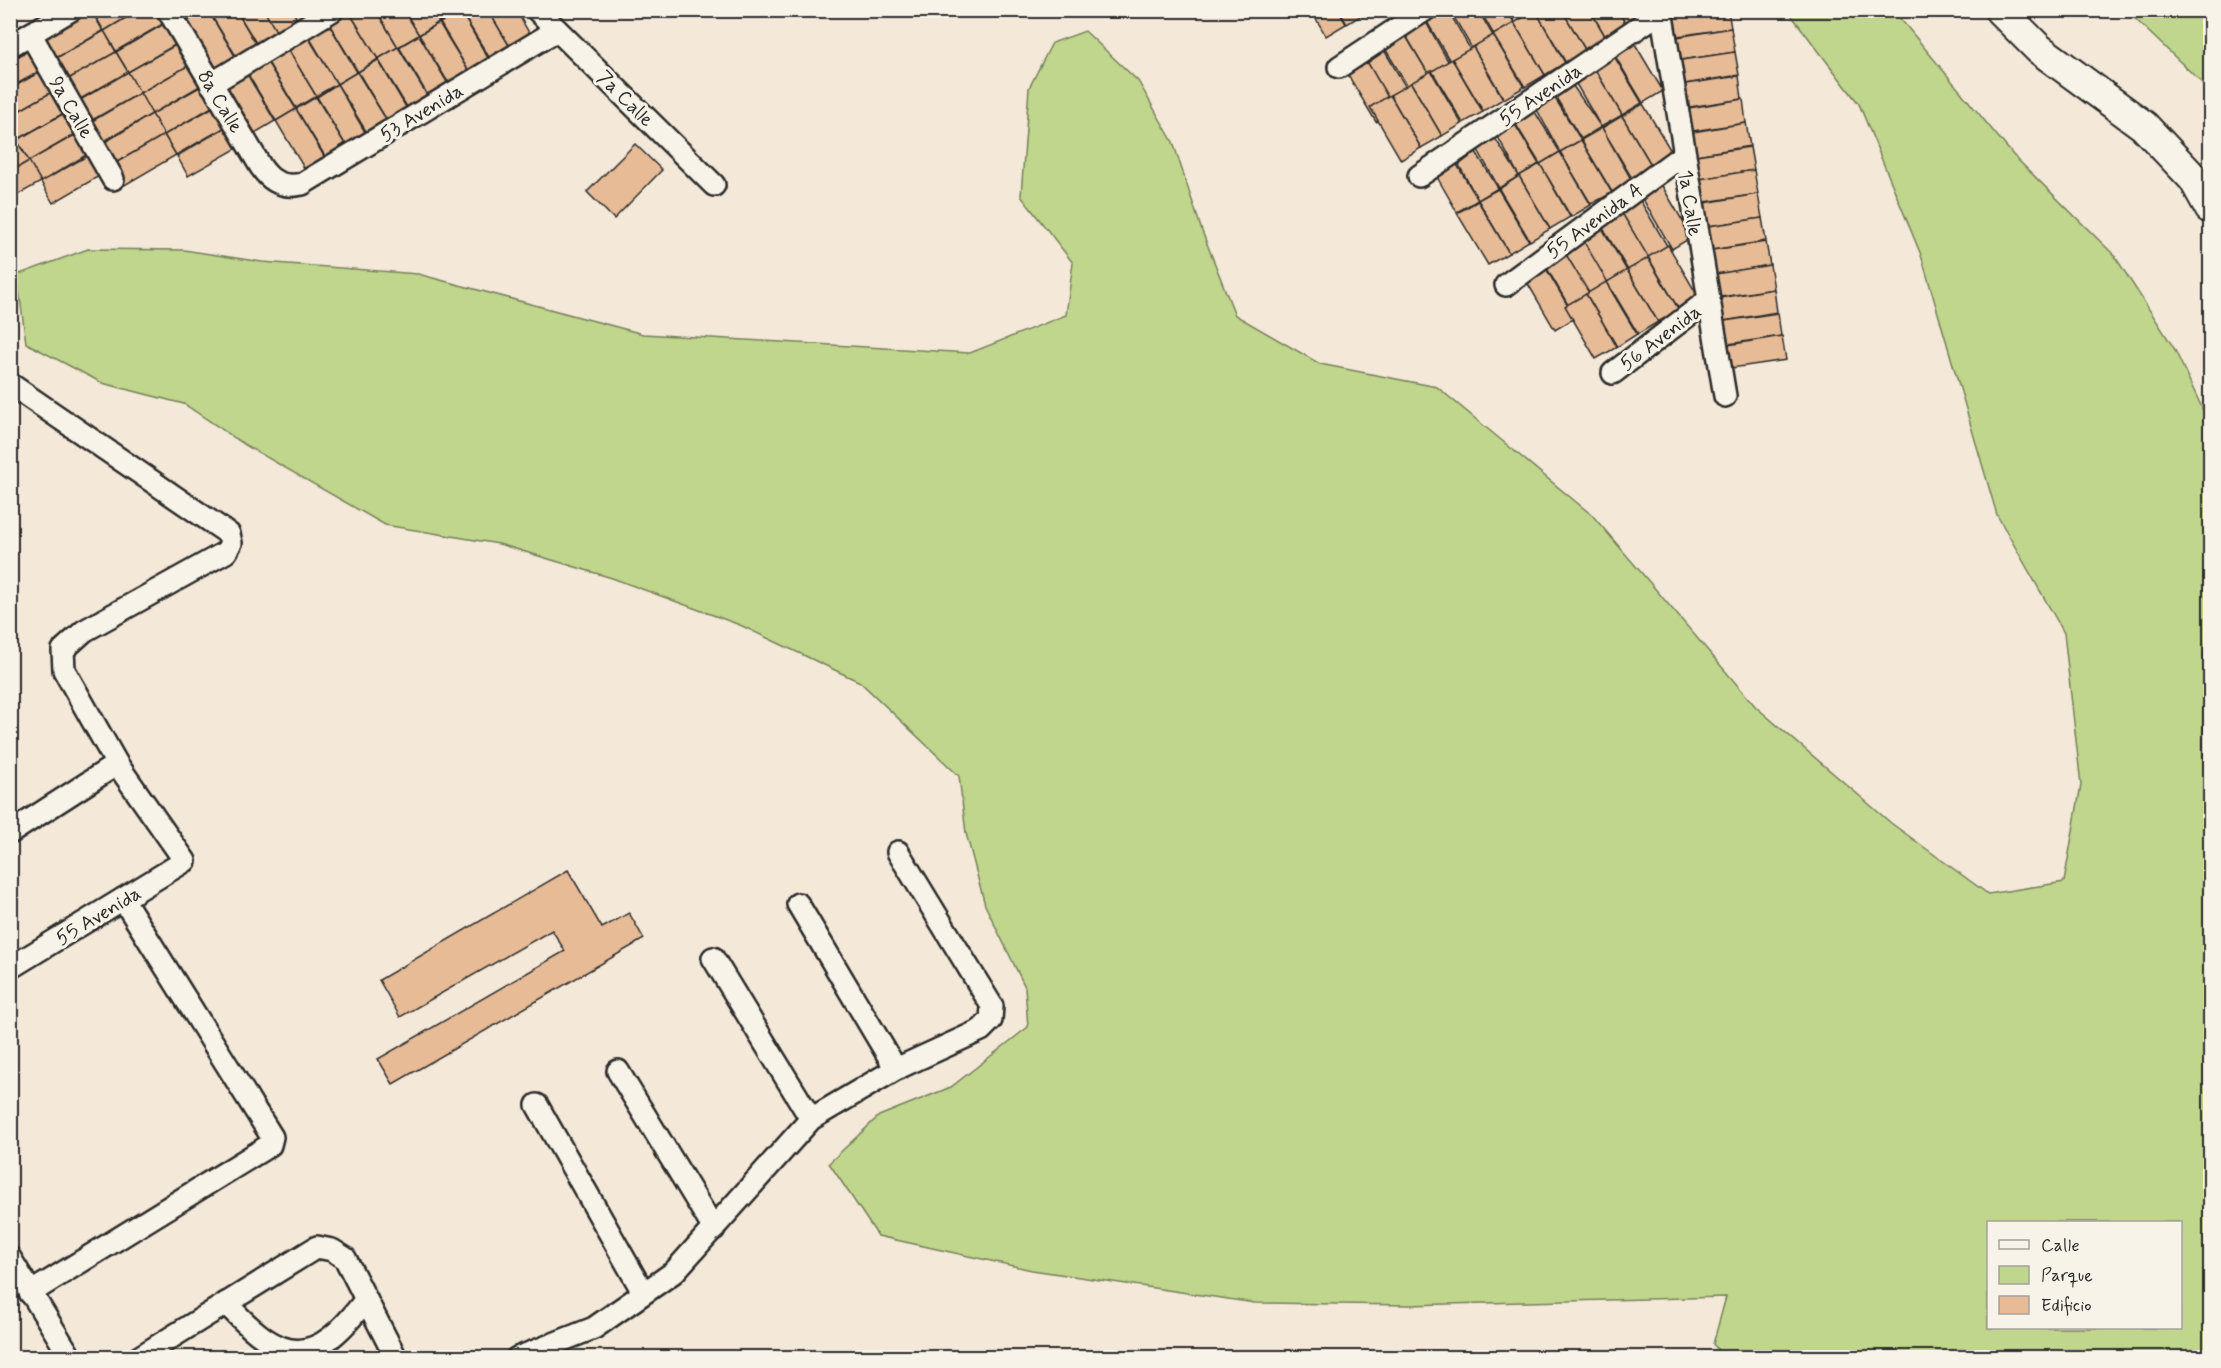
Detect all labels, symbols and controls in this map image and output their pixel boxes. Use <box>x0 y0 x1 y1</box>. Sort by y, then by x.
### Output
street label: 55 Avenida <box>1494 57 1588 133</box>
street label: 8a Calle <box>190 65 249 138</box>
street label: 7a Calle <box>591 65 659 133</box>
street label: 9a Calle <box>42 72 99 144</box>
street label: 53 Avenida <box>375 78 469 149</box>
street label: 1a Calle <box>1671 168 1708 238</box>
street label: 55 Avenida A <box>1541 177 1649 265</box>
street label: 56 Avenida <box>1615 299 1707 378</box>
street label: 55 Avenida <box>51 880 147 952</box>
legend <box>1987 1221 2182 1329</box>
text: Calle <box>2041 1234 2080 1258</box>
text: Parque <box>2041 1264 2093 1288</box>
text: Edificio <box>2041 1294 2092 1318</box>

